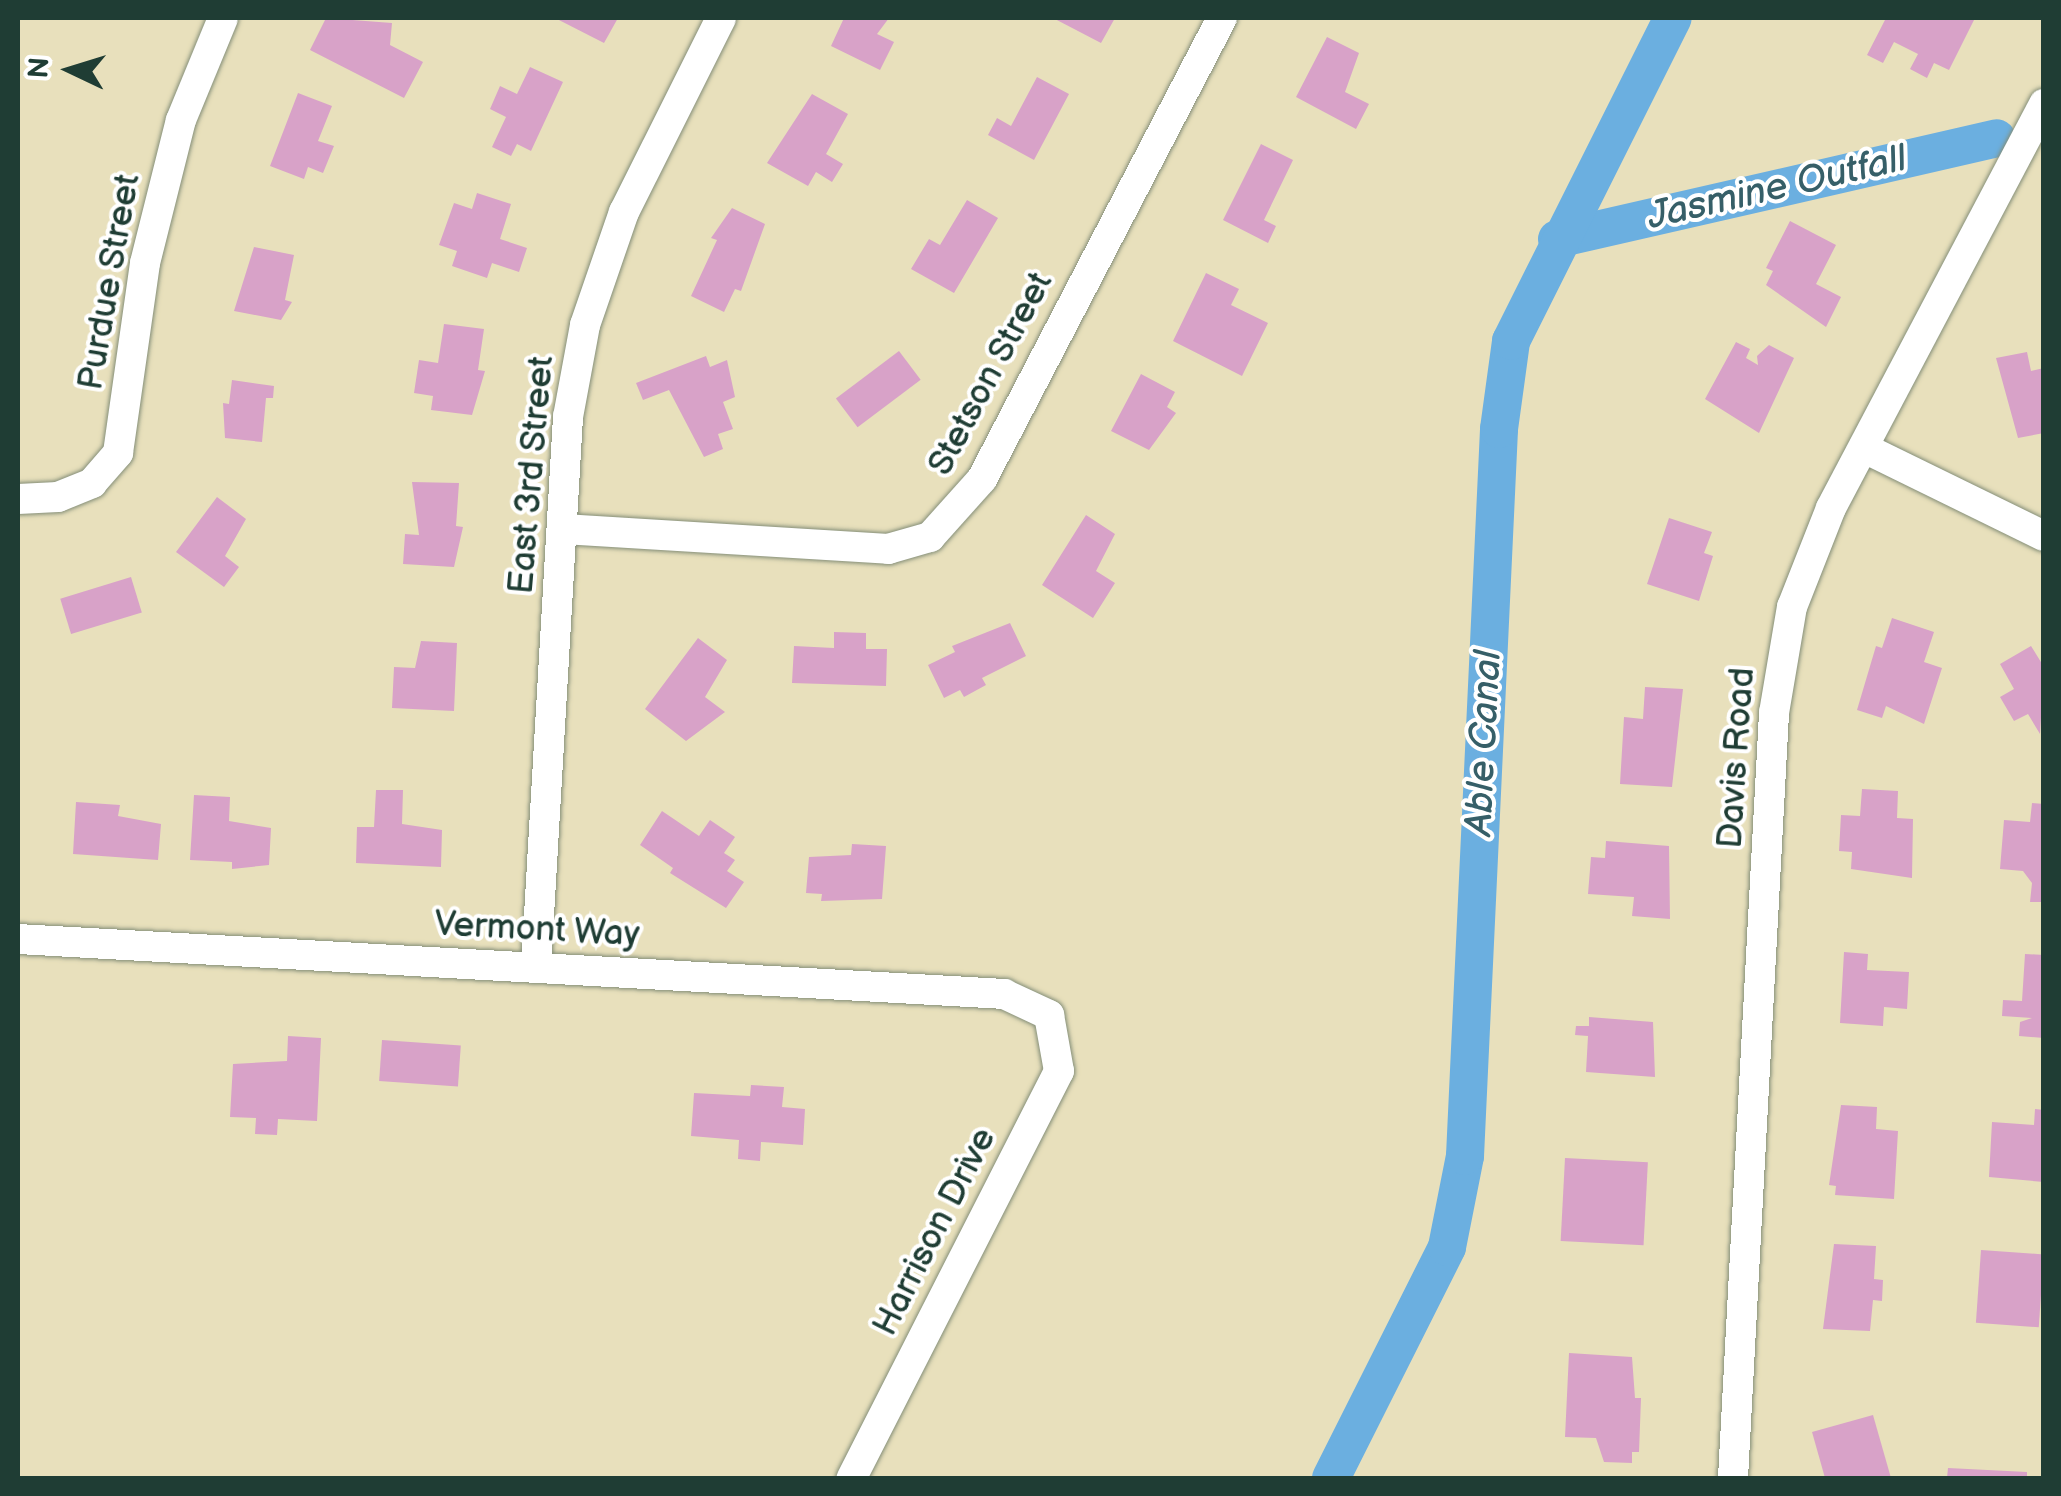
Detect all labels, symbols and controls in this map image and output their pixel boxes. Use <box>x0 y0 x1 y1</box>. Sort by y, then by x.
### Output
north arrow <box>20 20 120 120</box>
text: N <box>22 56 57 80</box>
water label: Jasmine Outfall <box>1643 136 1911 240</box>
street label: Purdue Street <box>70 170 150 394</box>
street label: Stetson Street <box>920 265 1062 483</box>
street label: East 3rd Street <box>501 354 563 596</box>
water label: Able Canal <box>1456 649 1512 837</box>
street label: Davis Road <box>1710 666 1764 850</box>
street label: Vermont Way <box>433 904 641 956</box>
street label: Harrison Drive <box>865 1121 1005 1343</box>

